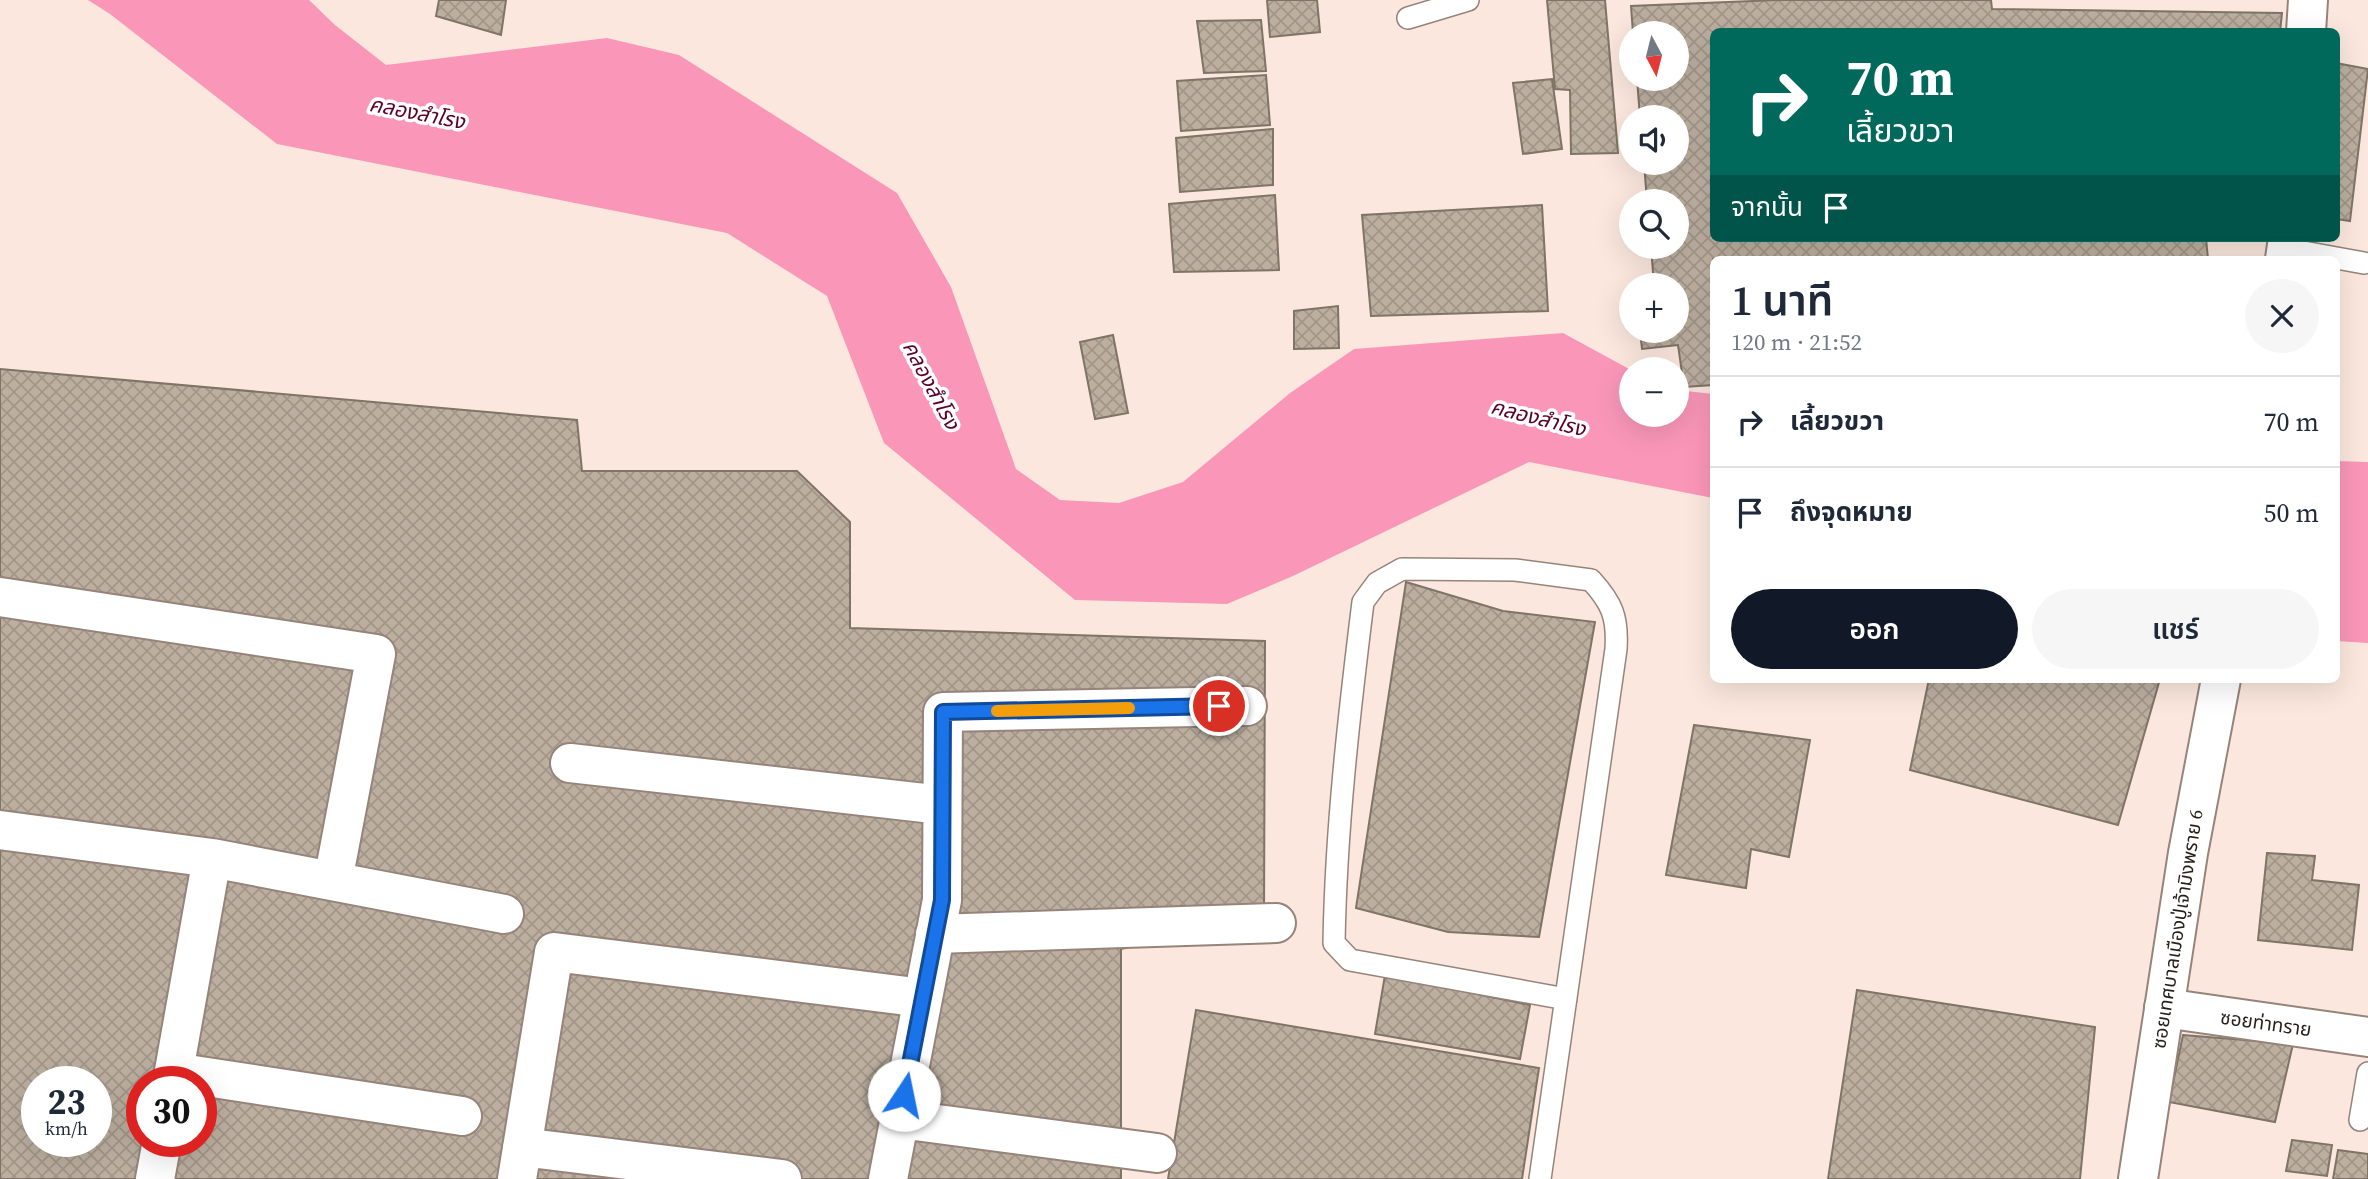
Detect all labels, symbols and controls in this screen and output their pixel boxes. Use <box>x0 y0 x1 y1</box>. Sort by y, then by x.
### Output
north arrow <box>1619 21 1689 91</box>
map controls <box>1619 21 1689 427</box>
text: 70 m <box>1846 44 1954 111</box>
icon: right <box>1731 56 1822 147</box>
water label: คลองสำโรง <box>367 89 469 136</box>
button: sound <box>1619 105 1689 175</box>
text: เลี้ยวขวา <box>1846 109 1954 153</box>
button: search <box>1619 189 1689 259</box>
text: จากนั้น <box>1731 189 1803 225</box>
icon: arrive <box>1817 189 1855 227</box>
text: 1 นาที <box>1731 271 1833 329</box>
button: + <box>1619 273 1689 343</box>
button: close <box>2245 279 2319 353</box>
text: 120 m · 21:52 <box>1731 326 1862 358</box>
water label: คลองสำโรง <box>896 335 968 436</box>
button: − <box>1619 357 1689 427</box>
water label: คลองสำโรง <box>1488 392 1590 444</box>
icon: right <box>1731 403 1769 441</box>
text: เลี้ยวขวา <box>1790 403 1884 439</box>
text: 70 m <box>2264 404 2319 440</box>
icon: arrive <box>1731 494 1769 532</box>
text: ถึงจุดหมาย <box>1790 494 1913 530</box>
text: 50 m <box>2264 495 2319 531</box>
button: ออก <box>1731 589 2018 669</box>
button: แชร์ <box>2032 589 2319 669</box>
pin <box>1189 676 1249 736</box>
icon: arrive <box>1200 687 1238 725</box>
street label: ซอยเทศบาลเมืองปู่เจ้ามิงพราย 6 <box>2145 807 2209 1051</box>
street label: ซอยท่าทราย <box>2219 1004 2313 1042</box>
position arrow <box>867 1058 941 1132</box>
speed limit sign: 30 <box>126 1066 217 1157</box>
text: 23 <box>48 1078 85 1126</box>
text: km/h <box>45 1116 88 1141</box>

